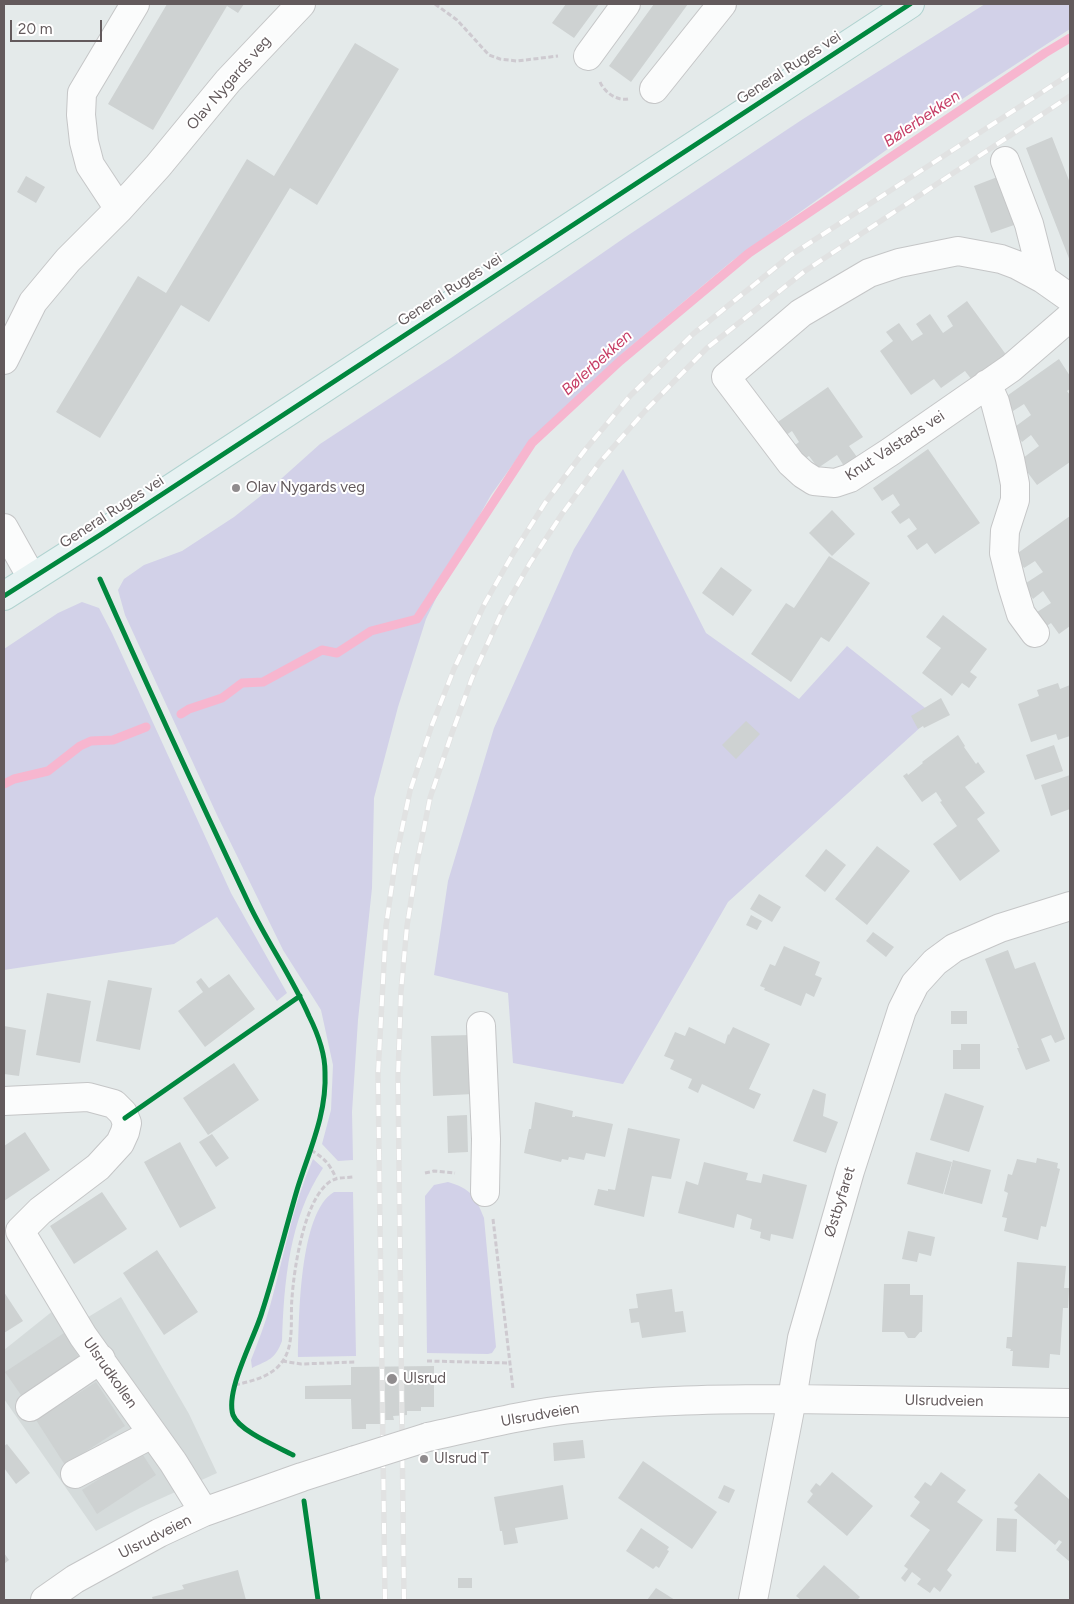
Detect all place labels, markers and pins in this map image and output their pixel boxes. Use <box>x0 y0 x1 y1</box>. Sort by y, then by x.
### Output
place label: Olav Nygards veg <box>246 479 365 497</box>
marker: Olav Nygards veg <box>230 482 242 494</box>
place label: Ulsrud <box>403 1370 446 1388</box>
marker: Ulsrud <box>385 1372 399 1386</box>
place label: Ulsrud T <box>434 1450 489 1468</box>
marker: Ulsrud T <box>418 1453 430 1465</box>

